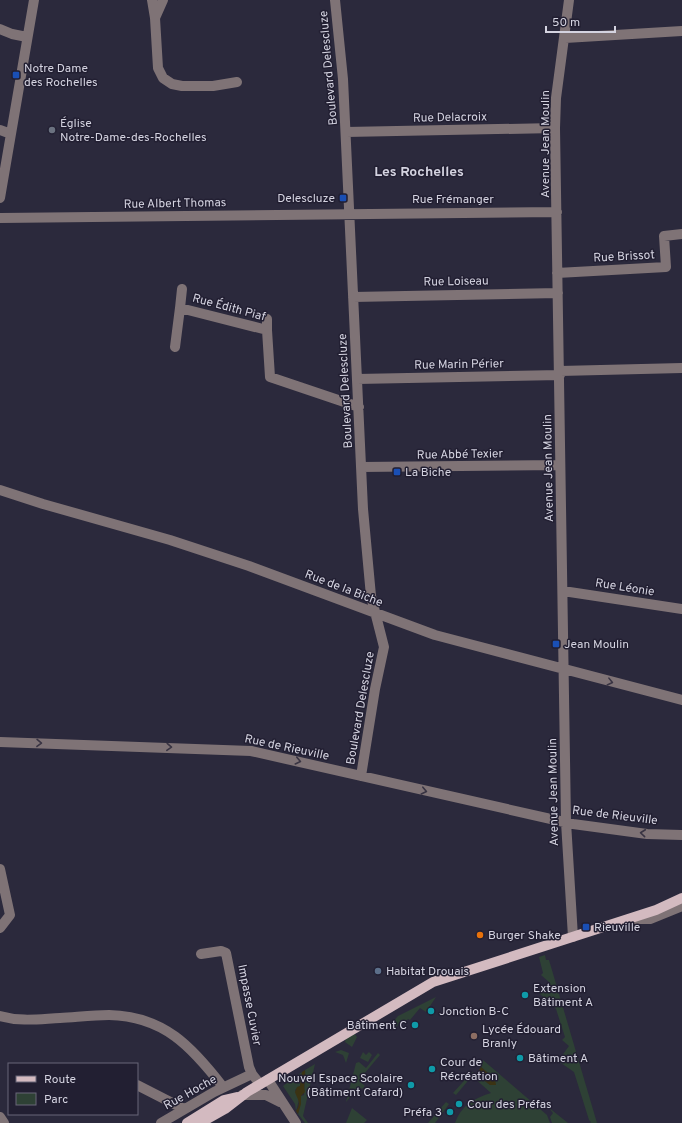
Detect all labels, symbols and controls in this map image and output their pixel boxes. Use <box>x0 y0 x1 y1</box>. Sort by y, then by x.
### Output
scale bar <box>546 8 615 34</box>
street label: Boulevard Delescluze <box>316 10 342 126</box>
text: 50 m <box>552 15 580 31</box>
place label: Notre Dame des Rochelles <box>24 61 98 91</box>
marker: Notre Dame des Rochelles <box>11 70 21 80</box>
street label: Avenue Jean Moulin <box>538 90 554 198</box>
street label: Rue Delacroix <box>413 109 487 127</box>
place label: Église Notre-Dame-des-Rochelles <box>60 116 207 146</box>
marker: Église Notre-Dame-des-Rochelles <box>47 125 57 135</box>
district label: Les Rochelles <box>374 164 464 181</box>
place label: Delescluze <box>277 191 335 207</box>
street label: Rue Frémanger <box>412 192 494 208</box>
marker: Delescluze <box>338 193 348 203</box>
street label: Rue Albert Thomas <box>124 195 226 213</box>
street label: Rue Brissot <box>593 247 655 267</box>
street label: Rue Loiseau <box>423 273 489 291</box>
street label: Rue Édith Piaf <box>190 291 267 325</box>
street label: Boulevard Delescluze <box>335 333 357 449</box>
street label: Rue Marin Périer <box>414 356 504 374</box>
street label: Avenue Jean Moulin <box>540 414 558 522</box>
street label: Rue Abbé Texier <box>417 446 504 464</box>
place label: La Biche <box>405 465 451 481</box>
marker: La Biche <box>392 467 402 477</box>
street label: Rue de la Biche <box>302 567 385 611</box>
street label: Rue Léonie <box>594 575 656 601</box>
place label: Jean Moulin <box>564 637 629 653</box>
marker: Jean Moulin <box>551 639 561 649</box>
street label: Boulevard Delescluze <box>343 650 379 766</box>
one-way arrow <box>607 677 614 686</box>
street label: Rue de Rieuville <box>243 731 331 765</box>
street label: Avenue Jean Moulin <box>545 738 563 846</box>
one-way arrow <box>36 739 42 747</box>
one-way arrow <box>166 743 172 751</box>
one-way arrow <box>294 757 301 765</box>
one-way arrow <box>421 786 427 794</box>
street label: Rue de Rieuville <box>571 803 659 829</box>
one-way arrow <box>640 829 646 838</box>
place label: Rieuville <box>594 920 640 936</box>
marker: Rieuville <box>581 922 591 932</box>
place label: Burger Shake <box>488 928 561 944</box>
marker: Burger Shake <box>475 930 485 940</box>
street label: Impasse Cuvier <box>233 963 265 1048</box>
place label: Habitat Drouais <box>386 964 469 980</box>
marker: Habitat Drouais <box>373 966 383 976</box>
place label: Extension Bâtiment A <box>533 981 593 1011</box>
marker: Extension Bâtiment A <box>520 990 530 1000</box>
place label: Jonction B-C <box>439 1004 509 1020</box>
marker: Jonction B-C <box>426 1006 436 1016</box>
place label: Bâtiment C <box>347 1018 407 1034</box>
marker: Bâtiment C <box>410 1020 420 1030</box>
place label: Lycée Édouard Branly <box>482 1022 561 1052</box>
marker: Lycée Édouard Branly <box>469 1031 479 1041</box>
place label: Bâtiment A <box>528 1051 588 1067</box>
marker: Bâtiment A <box>515 1053 525 1063</box>
place label: Cour de Récréation <box>440 1055 498 1085</box>
legend <box>8 1063 138 1115</box>
marker: Cour de Récréation <box>427 1064 437 1074</box>
place label: Nouvel Espace Scolaire (Bâtiment Cafard) <box>278 1071 403 1101</box>
text: Route <box>44 1072 76 1088</box>
street label: Rue Hoche <box>161 1072 220 1114</box>
marker: Nouvel Espace Scolaire (Bâtiment Cafard) <box>406 1080 416 1090</box>
text: Parc <box>44 1092 68 1108</box>
place label: Cour des Préfas <box>467 1097 552 1113</box>
marker: Cour des Préfas <box>454 1099 464 1109</box>
place label: Préfa 3 <box>403 1105 442 1121</box>
marker: Préfa 3 <box>445 1107 455 1117</box>

